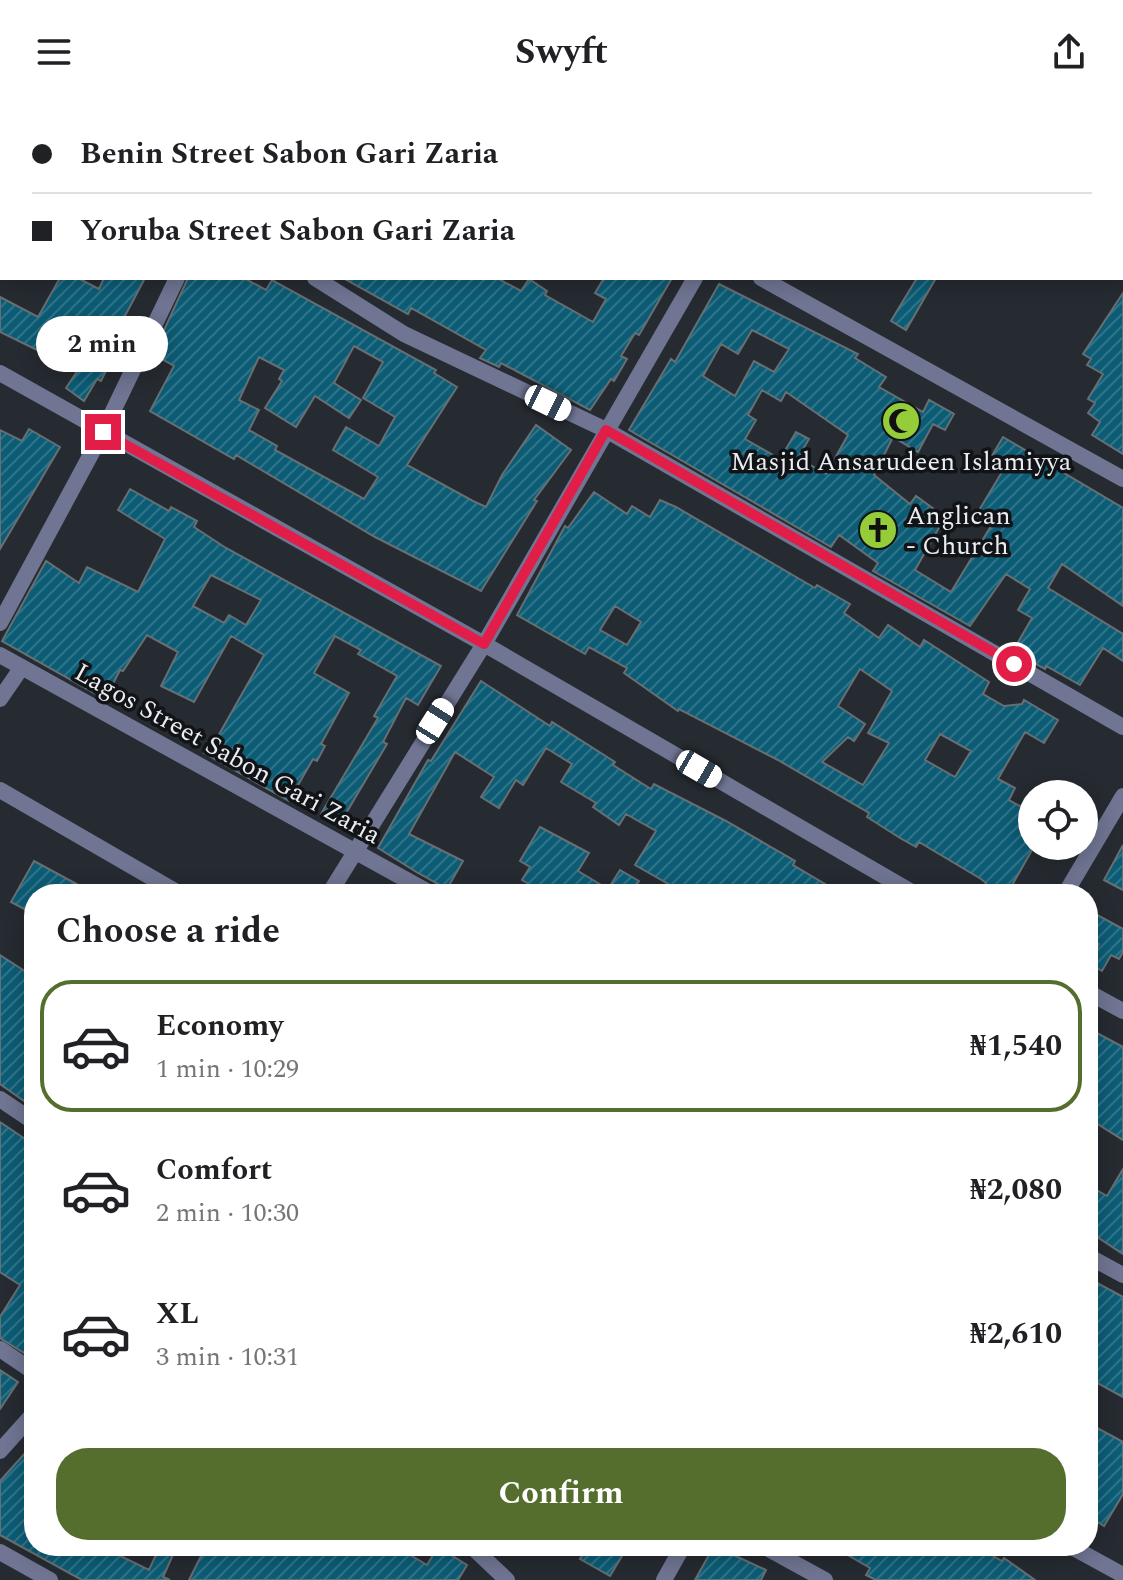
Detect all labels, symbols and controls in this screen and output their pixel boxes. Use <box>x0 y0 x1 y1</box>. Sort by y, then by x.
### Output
text: Swyft <box>515 25 608 80</box>
icon: menu <box>32 30 76 74</box>
icon: share <box>1047 30 1091 74</box>
text: Benin Street Sabon Gari Zaria <box>80 131 498 177</box>
text: Yoruba Street Sabon Gari Zaria <box>80 208 515 254</box>
callout: 2 min <box>37 316 169 372</box>
text: 2 min <box>67 324 137 364</box>
car <box>521 382 575 424</box>
mosque icon: Masjid Ansarudeen Islamiyya <box>880 400 922 442</box>
route end <box>85 414 121 450</box>
place label: Masjid Ansarudeen Islamiyya <box>731 442 1072 482</box>
place label: Anglican - Church <box>906 496 1011 566</box>
church icon: Anglican - Church <box>857 509 899 551</box>
route start <box>996 646 1032 682</box>
street label: Lagos Street Sabon Gari Zaria <box>67 653 388 855</box>
car <box>412 694 458 748</box>
car <box>672 747 726 791</box>
map controls <box>1018 780 1098 860</box>
button: locate <box>1018 780 1098 860</box>
text: Choose a ride <box>56 904 280 959</box>
text: Economy <box>156 1003 283 1049</box>
icon: car <box>60 1010 132 1082</box>
text: ₦1,540 <box>970 1023 1062 1069</box>
text: 1 min · 10:29 <box>156 1049 299 1089</box>
text: Comfort <box>156 1147 272 1193</box>
icon: car <box>60 1154 132 1226</box>
text: ₦2,080 <box>970 1167 1062 1213</box>
text: 2 min · 10:30 <box>156 1193 299 1233</box>
text: XL <box>156 1291 199 1337</box>
icon: car <box>60 1298 132 1370</box>
text: ₦2,610 <box>970 1311 1062 1357</box>
text: 3 min · 10:31 <box>156 1337 299 1377</box>
button: Confirm <box>56 1448 1066 1540</box>

